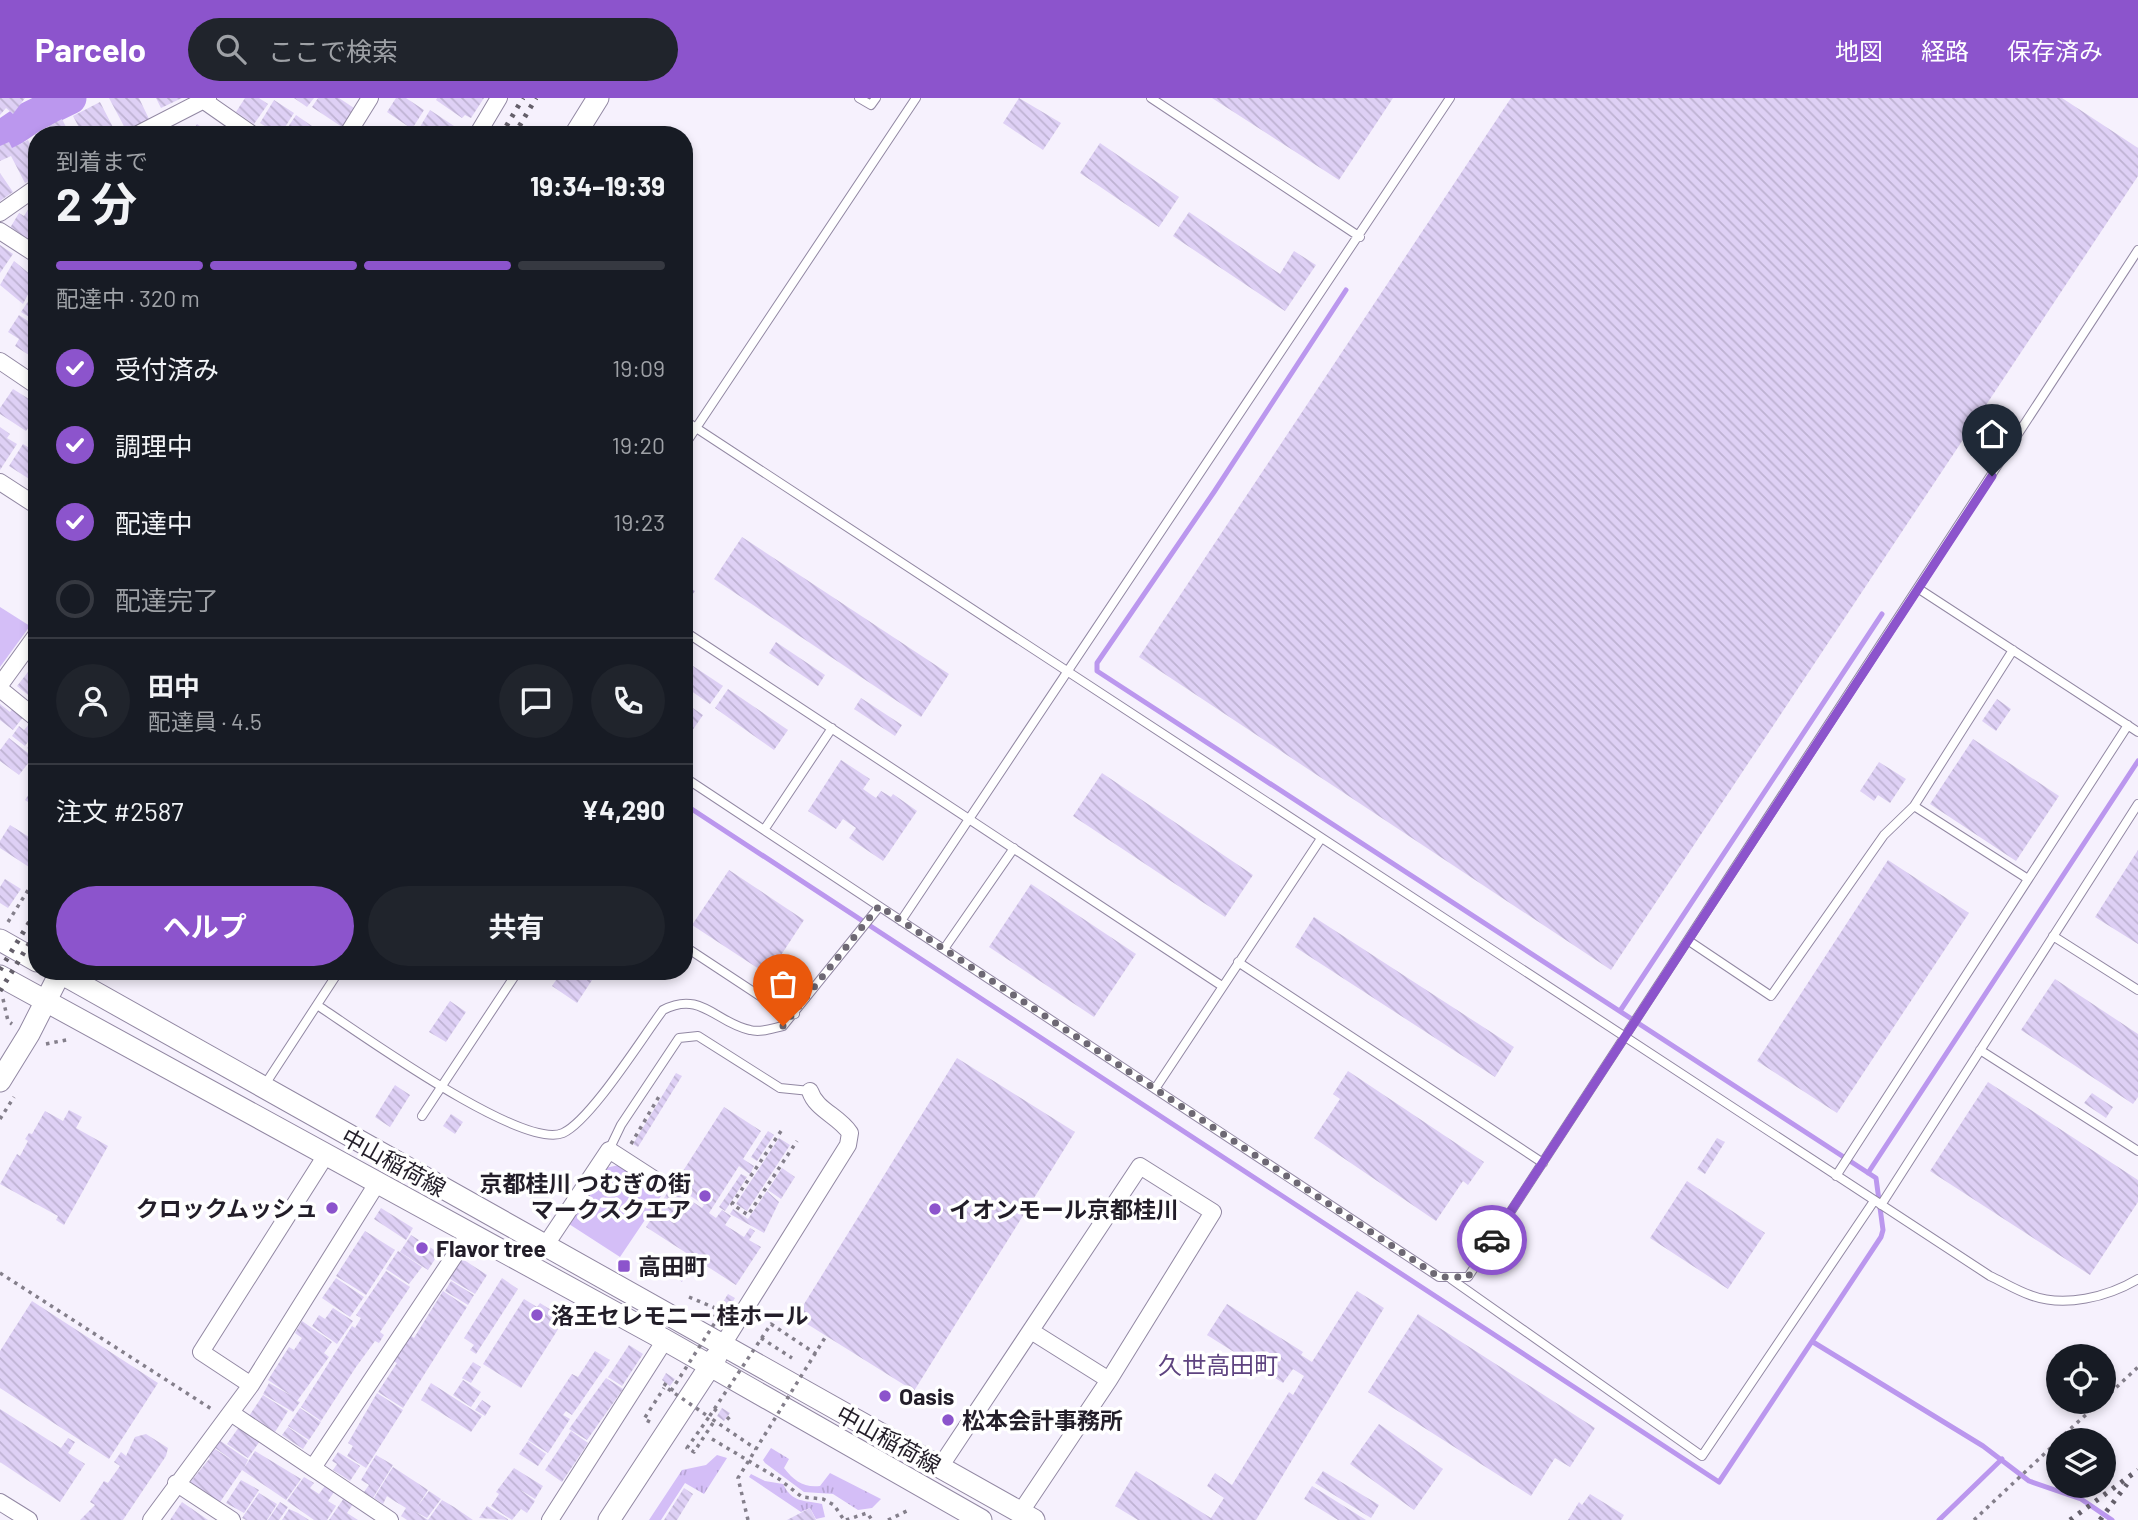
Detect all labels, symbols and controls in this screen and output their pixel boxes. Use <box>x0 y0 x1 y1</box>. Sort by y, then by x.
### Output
search box <box>188 18 678 81</box>
text: Parcelo <box>35 29 146 69</box>
icon: search <box>212 30 250 68</box>
text: ここで検索 <box>268 35 398 66</box>
text: 地図 <box>1835 36 1883 65</box>
text: 経路 <box>1921 36 1969 65</box>
text: 保存済み <box>2007 36 2103 65</box>
text: 到着まで <box>56 147 148 175</box>
text: 19:34–19:39 <box>530 170 665 201</box>
text: 2 分 <box>56 175 137 230</box>
text: 配達中 · 320 m <box>56 284 200 312</box>
icon: check <box>56 349 94 387</box>
text: 受付済み <box>115 353 219 384</box>
text: 19:09 <box>612 354 665 382</box>
pin <box>1962 404 2022 476</box>
icon: home <box>1973 415 2011 453</box>
icon: check <box>56 426 94 464</box>
text: 調理中 <box>115 430 193 461</box>
text: 19:20 <box>612 431 665 459</box>
icon: check <box>56 503 94 541</box>
text: 配達中 <box>115 507 193 538</box>
text: 19:23 <box>613 508 665 536</box>
text: 配達完了 <box>115 584 219 615</box>
button: person <box>56 664 130 738</box>
button: chat <box>499 664 573 738</box>
button: phone <box>591 664 665 738</box>
text: 田中 <box>148 670 200 701</box>
text: 配達員 · 4.5 <box>148 707 262 735</box>
text: ¥4,290 <box>581 794 665 825</box>
text: 注文 #2587 <box>56 795 183 826</box>
button: ヘルプ <box>56 886 354 966</box>
button: 共有 <box>368 886 665 966</box>
pin <box>753 954 813 1026</box>
icon: bag <box>764 965 802 1003</box>
street label: 中山稲荷線 <box>337 1122 451 1202</box>
place label: 京都桂川 つむぎの街 マークスクエア <box>479 1169 691 1223</box>
marker: 京都桂川 つむぎの街 マークスクエア <box>697 1188 713 1204</box>
place label: クロックムッシュ <box>136 1194 318 1222</box>
place label: イオンモール京都桂川 <box>949 1195 1179 1223</box>
marker: クロックムッシュ <box>324 1200 340 1216</box>
marker: イオンモール京都桂川 <box>927 1201 943 1217</box>
courier <box>1457 1205 1527 1275</box>
icon: car <box>1473 1221 1511 1259</box>
place label: Flavor tree <box>436 1234 546 1262</box>
marker: Flavor tree <box>414 1240 430 1256</box>
place label: 高田町 <box>638 1252 707 1280</box>
marker: 高田町 <box>616 1258 632 1274</box>
place label: 洛王セレモニー 桂ホール <box>551 1301 809 1329</box>
marker: 洛王セレモニー 桂ホール <box>529 1307 545 1323</box>
map controls <box>2046 1344 2116 1498</box>
button: locate <box>2046 1344 2116 1414</box>
district label: 久世高田町 <box>1158 1350 1278 1379</box>
place label: Oasis <box>899 1382 954 1410</box>
marker: Oasis <box>877 1388 893 1404</box>
street label: 中山稲荷線 <box>832 1399 946 1479</box>
place label: 松本会計事務所 <box>962 1406 1123 1434</box>
marker: 松本会計事務所 <box>940 1412 956 1428</box>
button: layers <box>2046 1428 2116 1498</box>

